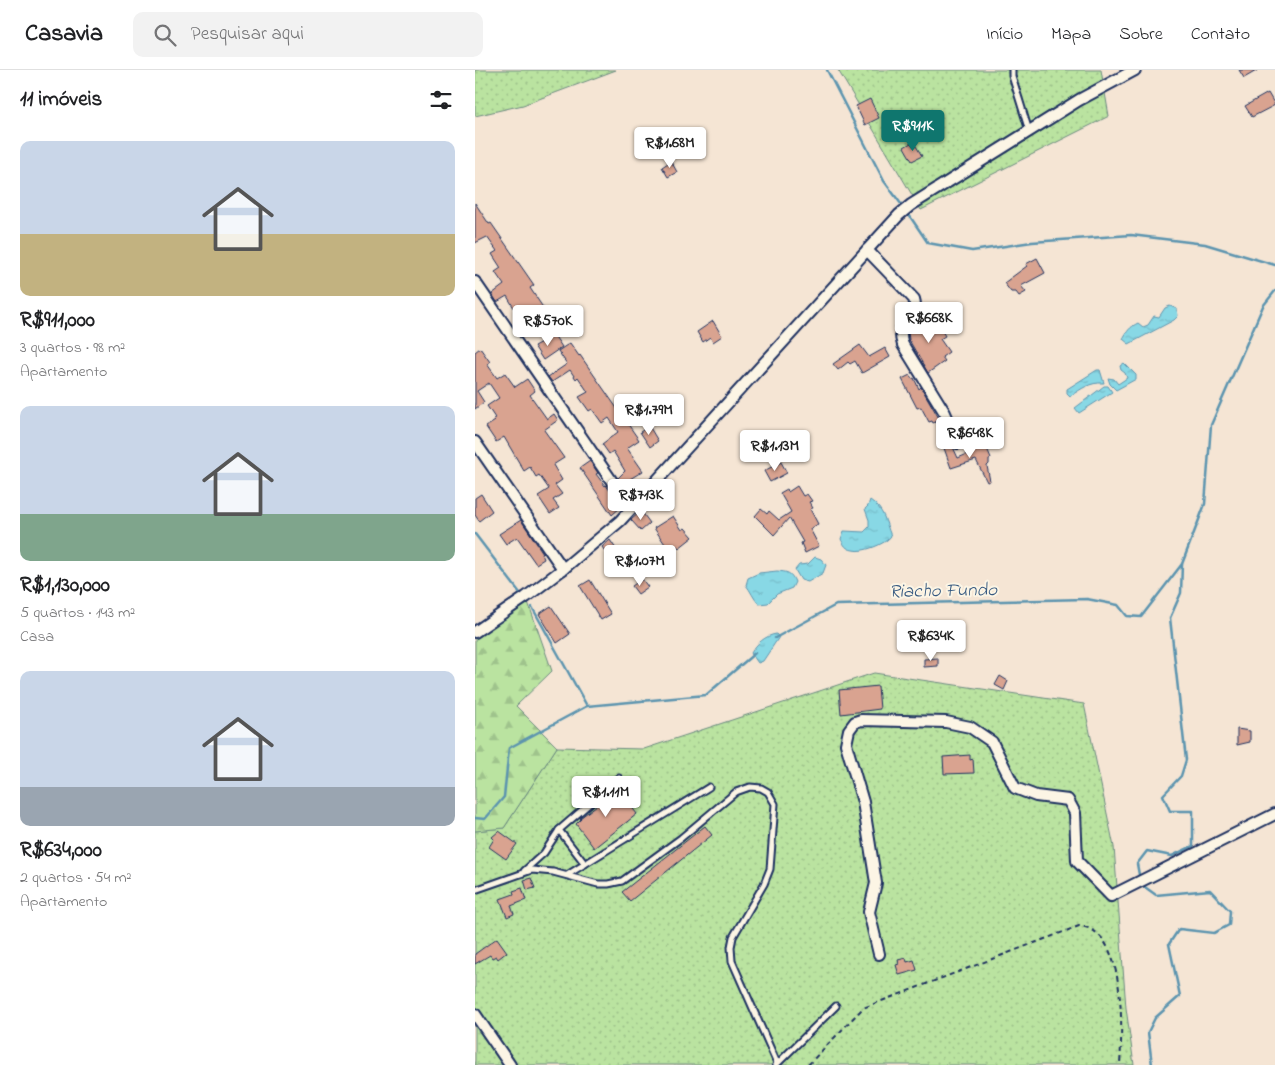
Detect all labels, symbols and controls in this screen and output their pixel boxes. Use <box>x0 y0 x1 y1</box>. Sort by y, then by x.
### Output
search box <box>133 12 483 57</box>
text: Casavia <box>25 17 103 52</box>
icon: search <box>151 21 179 49</box>
text: Pesquisar aqui <box>191 21 304 48</box>
text: Início <box>986 22 1023 48</box>
text: Mapa <box>1051 22 1091 48</box>
text: Sobre <box>1119 22 1163 48</box>
text: Contato <box>1191 22 1250 48</box>
text: 11 imóveis <box>20 85 102 115</box>
icon: filters <box>427 86 455 114</box>
pin: R$911K <box>872 109 954 152</box>
text: R$911K <box>892 114 934 138</box>
pin: R$1.68M <box>624 126 716 169</box>
text: R$1.68M <box>645 131 695 155</box>
icon: home <box>193 174 283 264</box>
pin: R$668K <box>888 302 970 344</box>
pin: R$570K <box>507 304 589 347</box>
text: R$911,000 <box>20 306 95 336</box>
text: R$668K <box>906 306 952 330</box>
text: R$570K <box>524 309 572 333</box>
text: 3 quartos · 98 m² <box>20 336 125 360</box>
text: Apartamento <box>20 360 107 384</box>
pin: R$1.79M <box>603 394 695 436</box>
text: R$1.79M <box>625 398 673 422</box>
pin: R$648K <box>929 416 1011 459</box>
text: R$648K <box>947 421 993 445</box>
pin: R$1.13M <box>729 430 821 472</box>
text: R$1.13M <box>751 434 799 458</box>
icon: home <box>193 439 283 529</box>
pin: R$713K <box>600 478 682 521</box>
text: R$713K <box>619 483 663 507</box>
pin: R$1.07M <box>594 544 686 587</box>
text: R$1.07M <box>615 549 665 573</box>
text: R$1,130,000 <box>20 571 110 601</box>
water label: Riacho Fundo <box>889 577 998 606</box>
text: 5 quartos · 143 m² <box>20 601 135 625</box>
pin: R$634K <box>890 620 972 662</box>
text: R$634K <box>908 624 954 648</box>
text: Casa <box>20 625 54 649</box>
icon: home <box>193 704 283 794</box>
pin: R$1.11M <box>560 776 652 818</box>
text: R$1.11M <box>583 780 629 804</box>
text: R$634,000 <box>20 836 102 866</box>
text: 2 quartos · 54 m² <box>20 866 131 890</box>
text: Apartamento <box>20 890 107 914</box>

